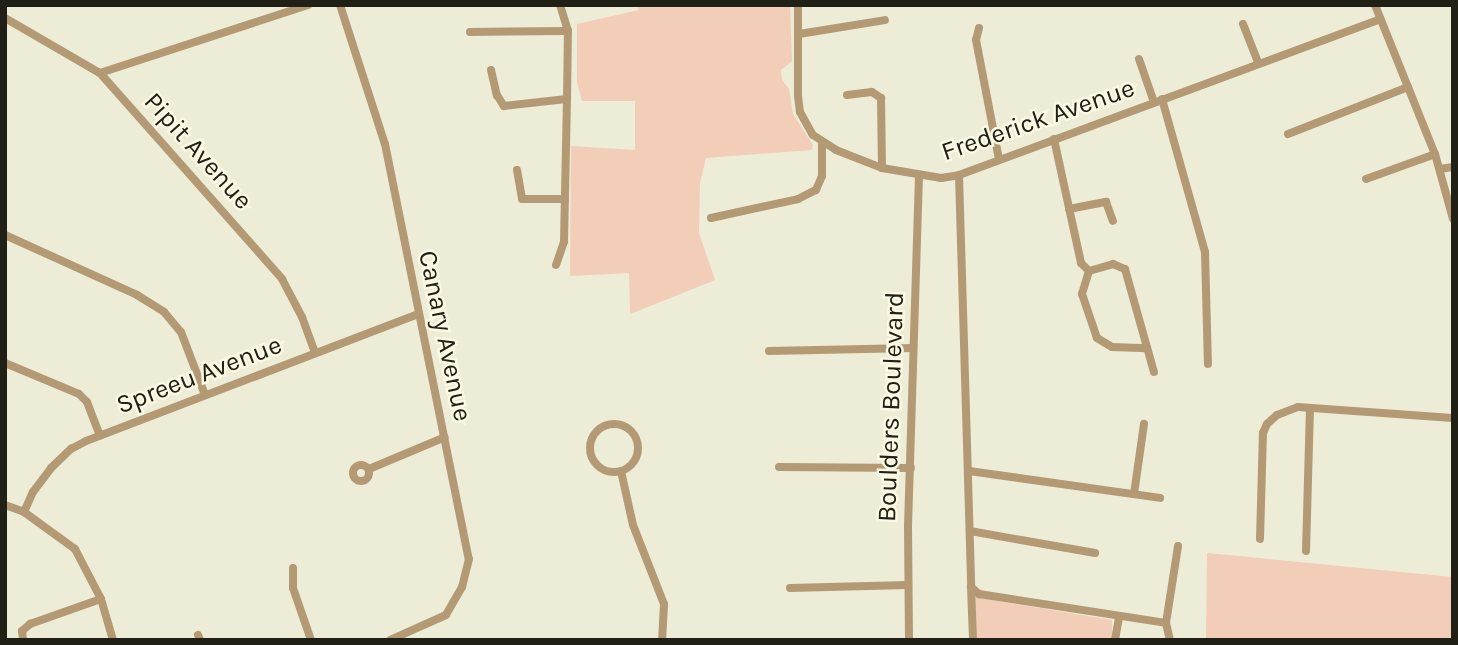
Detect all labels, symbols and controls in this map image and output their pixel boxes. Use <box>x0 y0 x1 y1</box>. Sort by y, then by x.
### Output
street label: Frederick Avenue <box>937 72 1139 168</box>
street label: Pipit Avenue <box>137 86 259 216</box>
street label: Canary Avenue <box>412 248 478 424</box>
street label: Boulders Boulevard <box>871 291 911 523</box>
street label: Spreeu Avenue <box>112 329 286 421</box>

